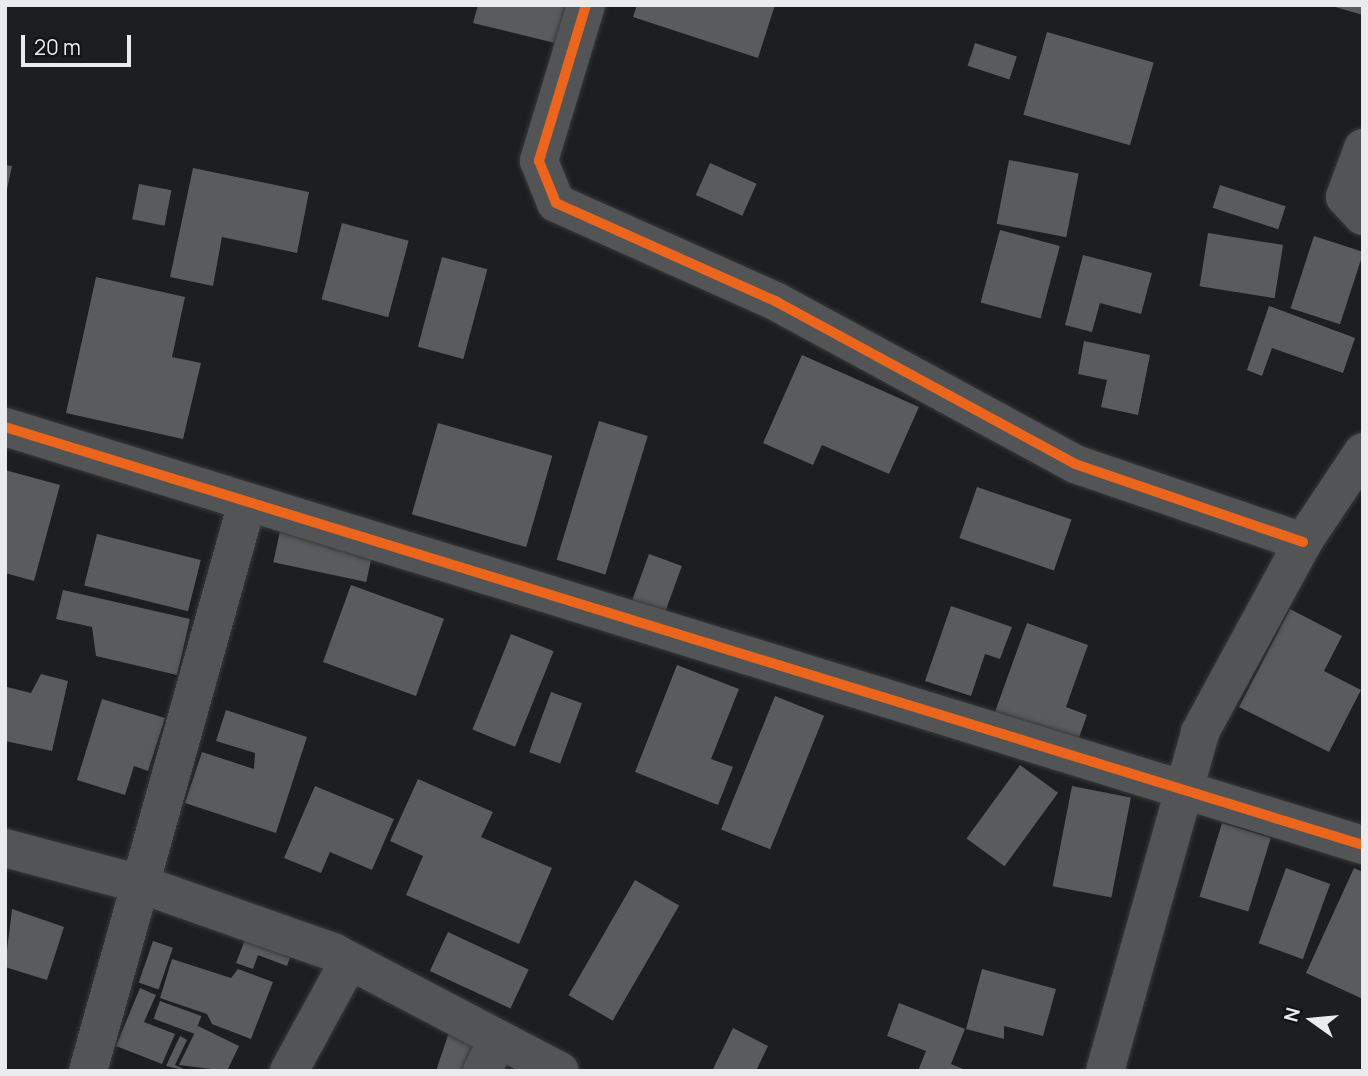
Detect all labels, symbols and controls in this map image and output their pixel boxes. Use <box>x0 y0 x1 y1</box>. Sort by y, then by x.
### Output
scale bar <box>24 21 135 65</box>
text: 20 m <box>34 33 81 61</box>
north arrow <box>1277 985 1347 1055</box>
text: N <box>1277 1005 1306 1025</box>

